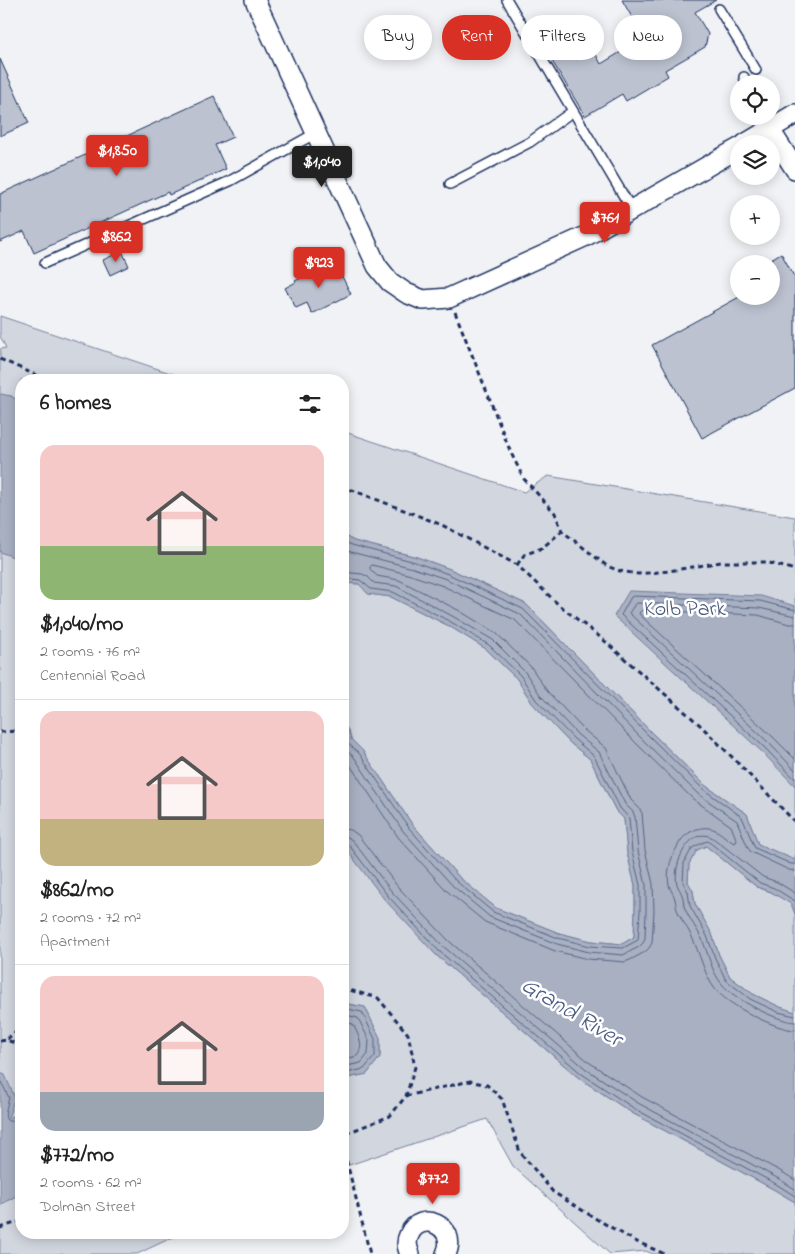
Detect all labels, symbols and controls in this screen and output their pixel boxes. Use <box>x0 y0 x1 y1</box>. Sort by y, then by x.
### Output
chip: Buy <box>364 15 432 60</box>
chip: Rent <box>442 15 511 60</box>
chip: Filters <box>521 15 604 60</box>
chip: New <box>614 15 682 60</box>
map controls <box>730 75 780 305</box>
button: locate <box>730 75 780 125</box>
pin: $1,850 <box>76 134 158 177</box>
button: layers <box>730 135 780 185</box>
text: $1,850 <box>97 139 137 163</box>
pin: $1,040 <box>281 146 363 188</box>
text: $1,040 <box>303 150 341 174</box>
button: + <box>730 195 780 245</box>
pin: $761 <box>575 202 635 244</box>
text: $761 <box>591 206 619 230</box>
pin: $862 <box>86 220 146 263</box>
text: $862 <box>101 225 131 249</box>
pin: $923 <box>289 246 349 289</box>
text: $923 <box>304 251 334 275</box>
button: − <box>730 255 780 305</box>
text: 6 homes <box>40 389 112 419</box>
icon: filters <box>296 390 324 418</box>
icon: home <box>137 478 227 568</box>
park label: Kolb Park <box>644 594 726 626</box>
text: $1,040/mo <box>40 610 124 640</box>
text: 2 rooms · 76 m² <box>40 640 140 664</box>
text: Centennial Road <box>40 664 145 688</box>
icon: home <box>137 743 227 833</box>
text: $862/mo <box>40 876 114 906</box>
text: 2 rooms · 72 m² <box>40 906 141 930</box>
text: Apartment <box>40 930 110 954</box>
water label: Grand River <box>514 969 630 1058</box>
icon: home <box>137 1008 227 1098</box>
text: $772/mo <box>40 1141 114 1171</box>
pin: $772 <box>403 1162 463 1205</box>
text: $772 <box>418 1167 448 1191</box>
text: 2 rooms · 62 m² <box>40 1171 142 1195</box>
text: Dolman Street <box>40 1195 136 1219</box>

